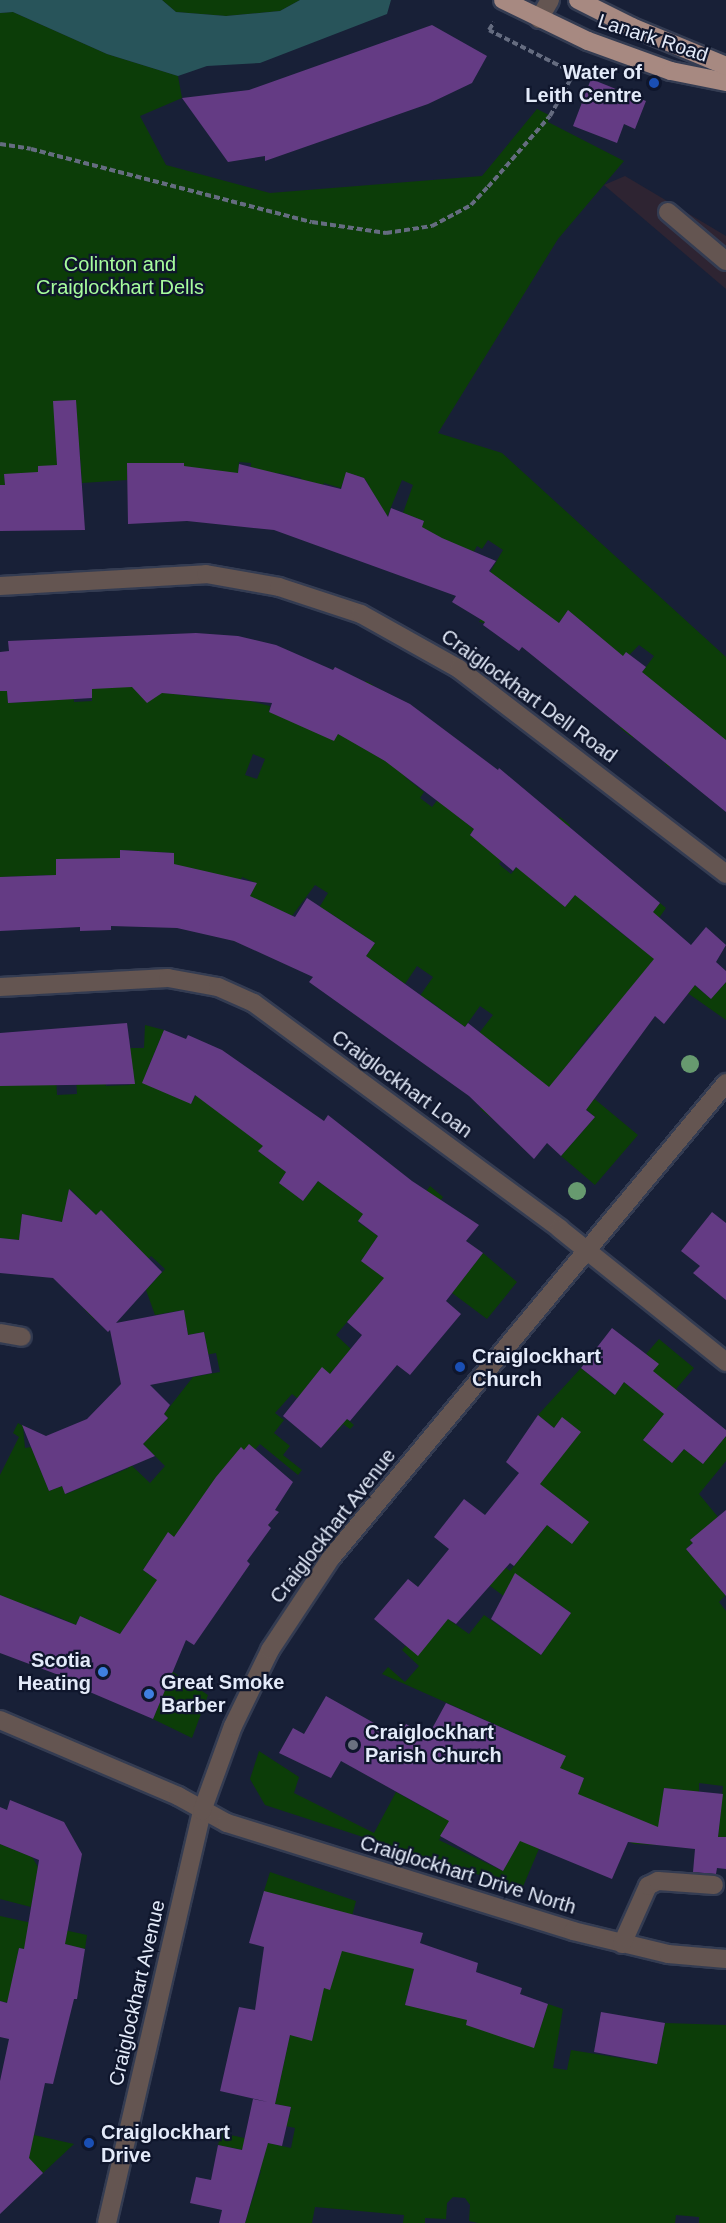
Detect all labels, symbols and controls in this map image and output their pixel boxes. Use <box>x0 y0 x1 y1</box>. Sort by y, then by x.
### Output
street label: Lanark Road <box>595 9 711 67</box>
place label: Water of Leith Centre <box>525 60 642 107</box>
marker: Water of Leith Centre <box>647 76 661 90</box>
park label: Colinton and Craiglockhart Dells <box>36 253 204 300</box>
street label: Craiglockhart Dell Road <box>437 624 621 768</box>
street label: Craiglockhart Loan <box>327 1025 477 1143</box>
place label: Craiglockhart Church <box>472 1344 601 1391</box>
marker: Craiglockhart Church <box>453 1360 467 1374</box>
street label: Craiglockhart Avenue <box>265 1443 401 1609</box>
place label: Scotia Heating <box>18 1648 91 1695</box>
marker: Scotia Heating <box>96 1665 110 1679</box>
place label: Great Smoke Barber <box>161 1670 284 1717</box>
marker: Great Smoke Barber <box>142 1687 156 1701</box>
place label: Craiglockhart Parish Church <box>365 1721 502 1768</box>
marker: Craiglockhart Parish Church <box>346 1738 360 1752</box>
street label: Craiglockhart Drive North <box>357 1831 579 1919</box>
street label: Craiglockhart Avenue <box>104 1897 170 2089</box>
place label: Craiglockhart Drive <box>101 2120 230 2167</box>
marker: Craiglockhart Drive <box>82 2136 96 2150</box>

